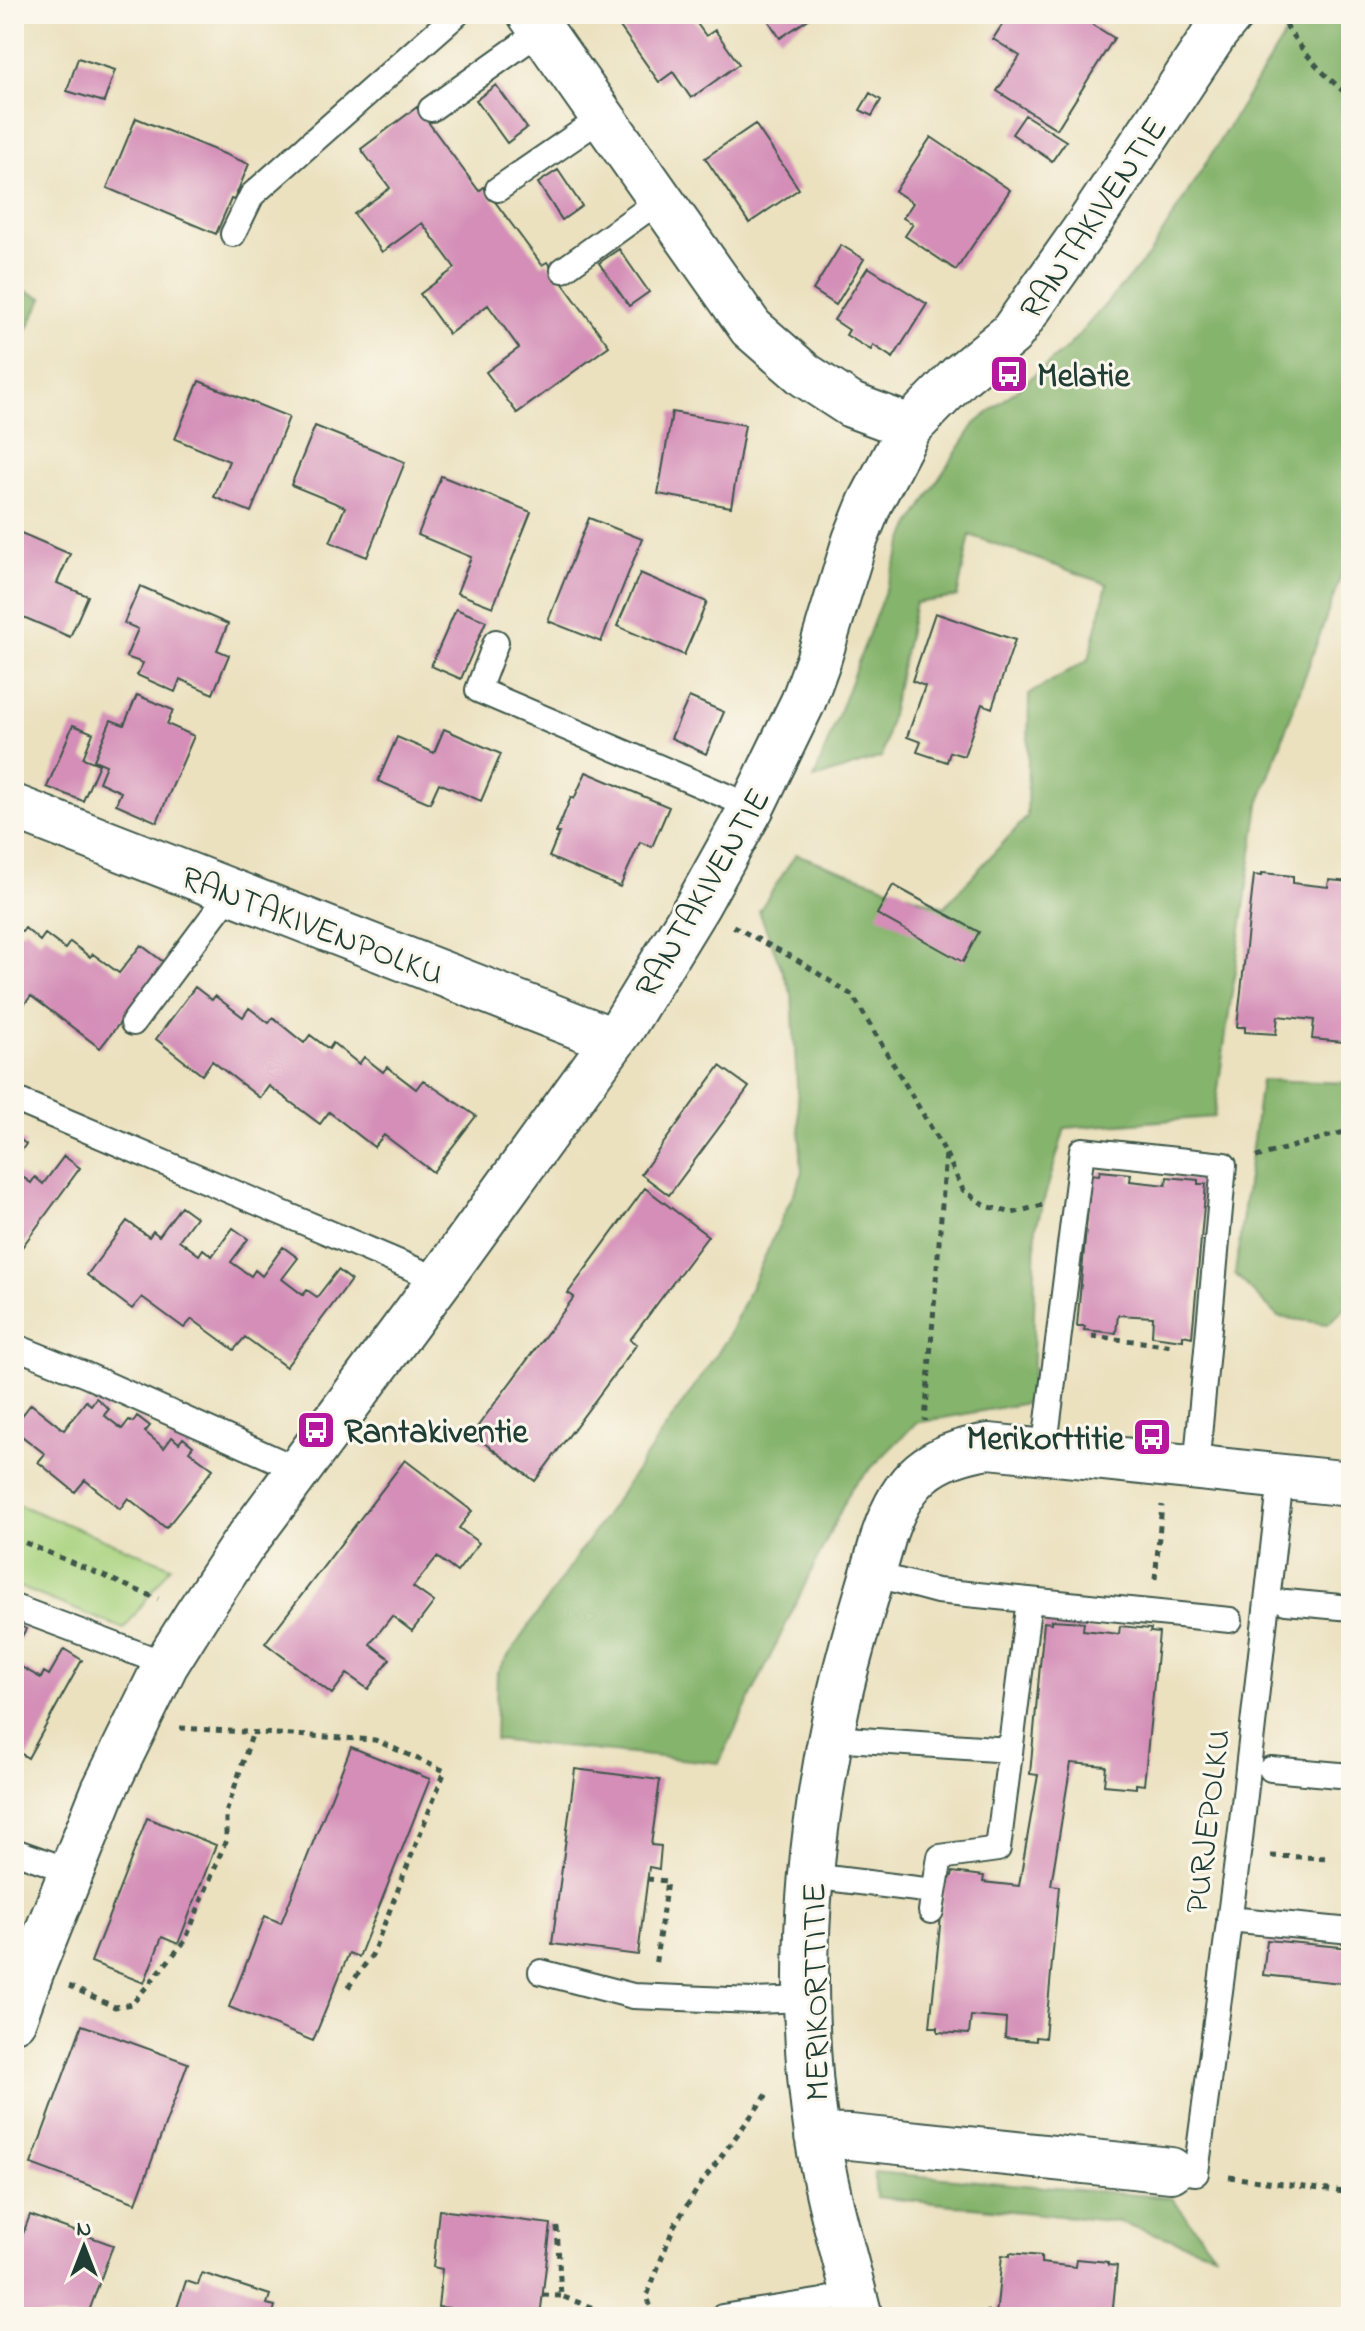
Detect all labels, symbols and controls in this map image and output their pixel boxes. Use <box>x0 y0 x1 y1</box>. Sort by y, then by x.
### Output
street label: RANTAKIVENTIE <box>1009 108 1182 331</box>
bus stop icon: Melatie <box>988 353 1030 395</box>
place label: Melatie <box>1037 353 1130 403</box>
street label: RANTAKIVENTIE <box>624 780 785 1008</box>
street label: RANTAKIVENPOLKU <box>173 855 450 1001</box>
bus stop icon: Rantakiventie <box>295 1409 337 1451</box>
place label: Rantakiventie <box>344 1409 528 1459</box>
place label: Merikorttitie <box>967 1416 1125 1466</box>
bus stop icon: Merikorttitie <box>1131 1416 1173 1458</box>
street label: PURJEPOLKU <box>1174 1726 1246 1917</box>
street label: MERIKORTTITIE <box>791 1882 845 2102</box>
north arrow <box>44 2207 124 2287</box>
text: N <box>77 2214 91 2246</box>

